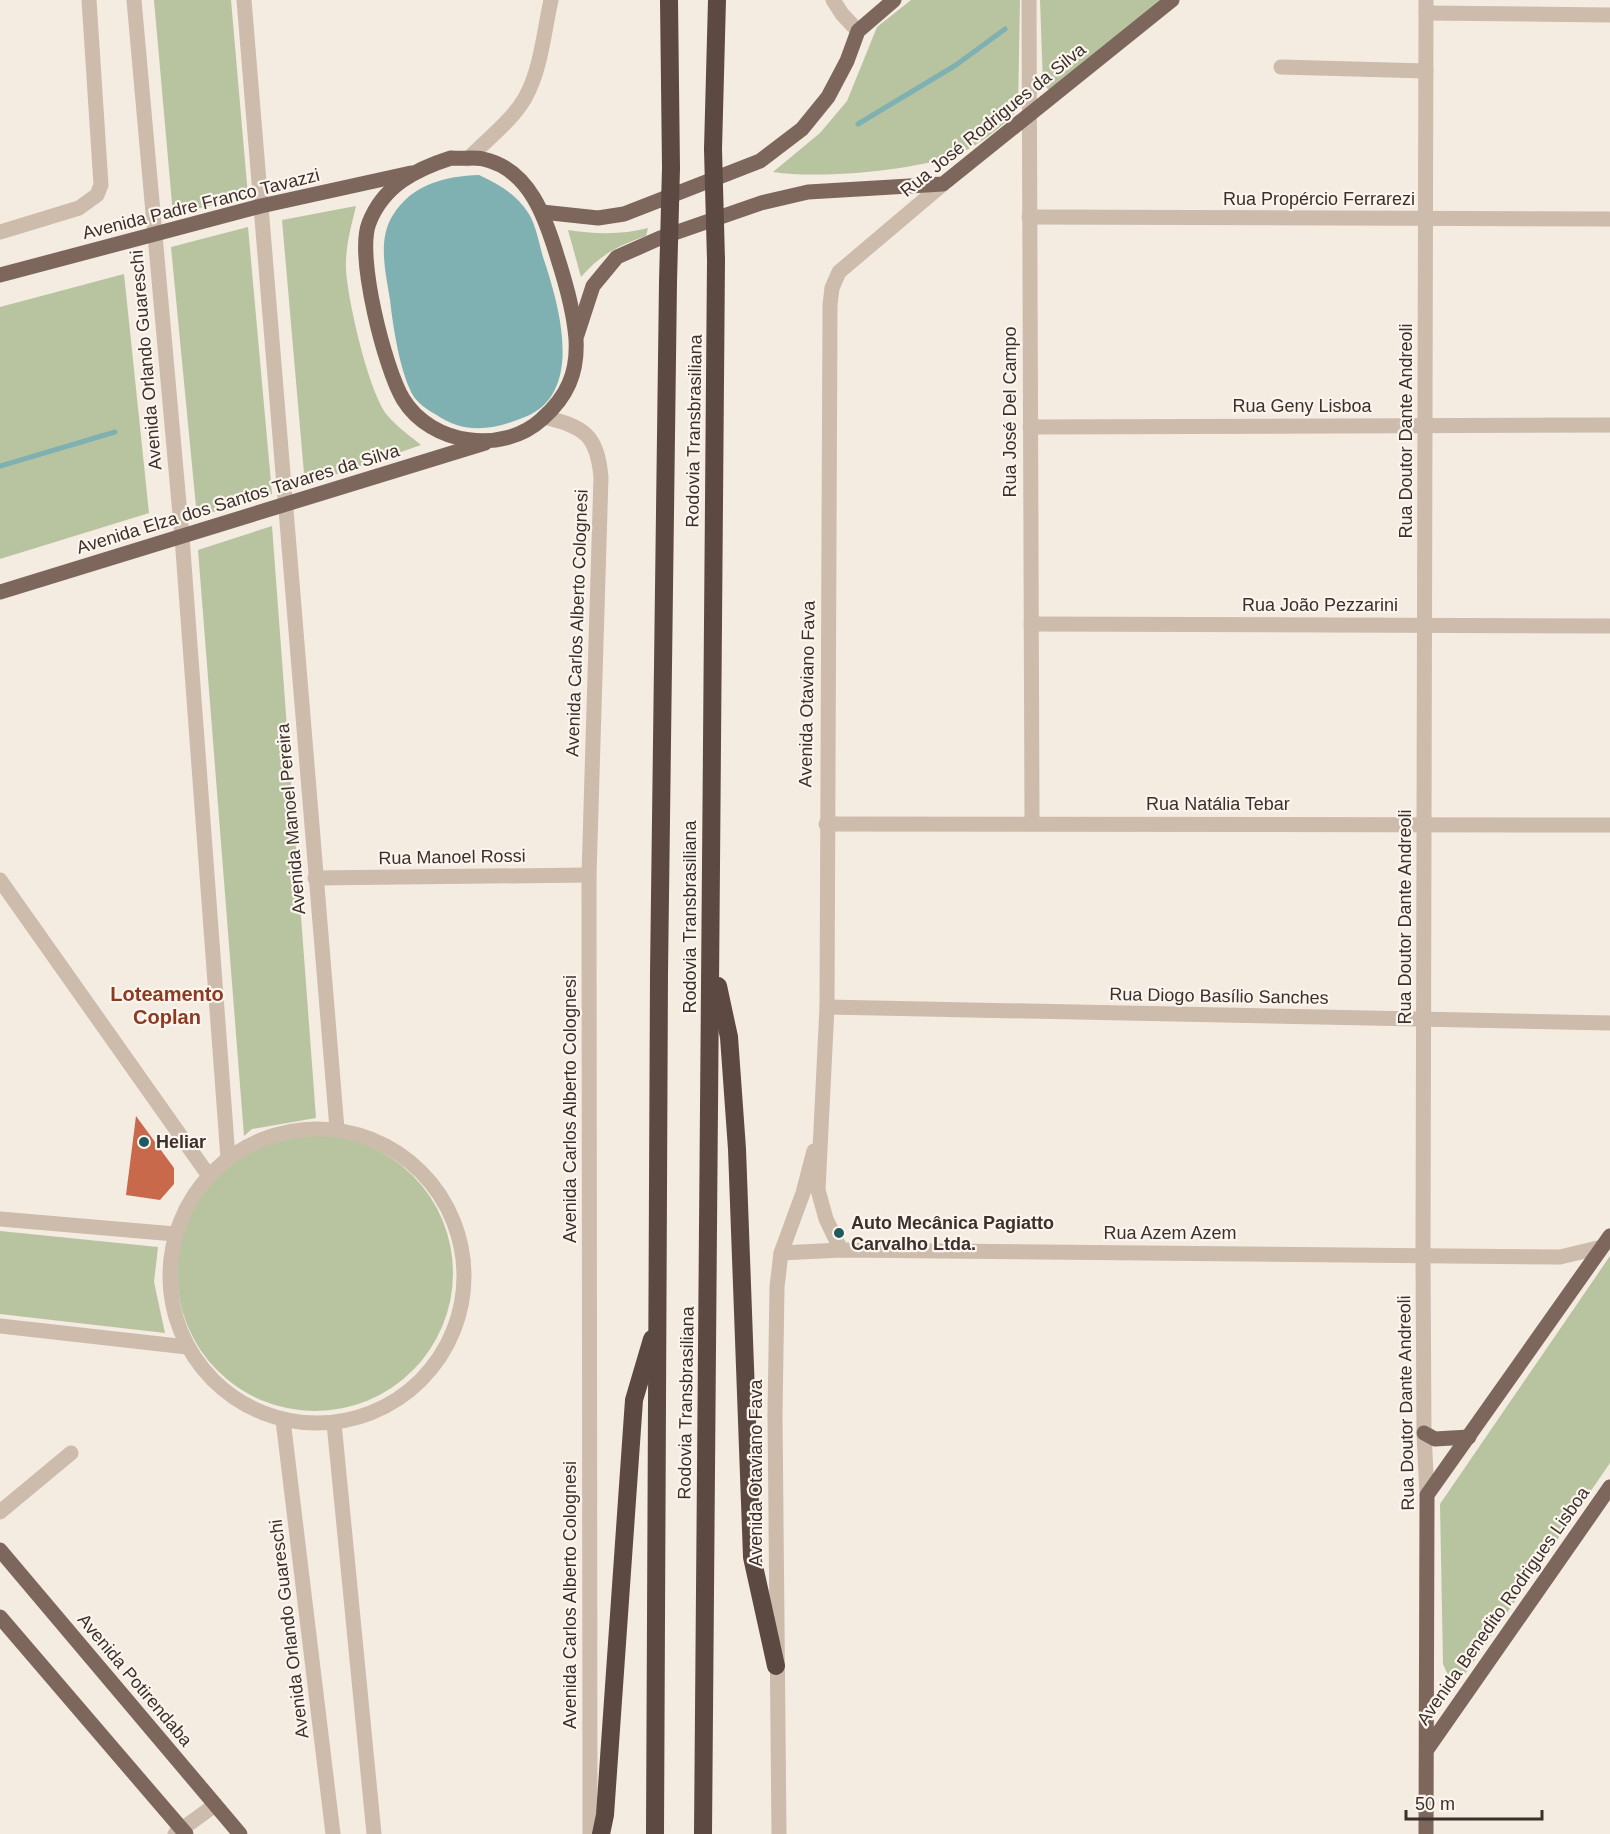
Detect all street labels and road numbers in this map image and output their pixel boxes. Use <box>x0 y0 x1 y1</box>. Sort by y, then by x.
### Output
street label: Rua José Rodrigues da Silva <box>897 39 1090 201</box>
street label: Avenida Padre Franco Tavazzi <box>80 165 322 243</box>
street label: Rua Propércio Ferrarezi <box>1223 189 1415 209</box>
street label: Avenida Orlando Guareschi <box>126 249 166 471</box>
street label: Rua Doutor Dante Andreoli <box>1396 323 1416 539</box>
street label: Rua José Del Campo <box>1000 326 1020 498</box>
street label: Rodovia Transbrasiliana <box>682 333 706 528</box>
street label: Rua Geny Lisboa <box>1232 396 1373 416</box>
street label: Avenida Elza dos Santos Tavares da Silva <box>74 440 403 558</box>
street label: Avenida Carlos Alberto Colognesi <box>562 489 592 757</box>
street label: Rua João Pezzarini <box>1242 595 1398 615</box>
street label: Avenida Otaviano Fava <box>795 599 819 788</box>
street label: Avenida Manoel Pereira <box>273 722 309 915</box>
street label: Rua Natália Tebar <box>1146 794 1290 814</box>
street label: Rua Doutor Dante Andreoli <box>1395 809 1415 1025</box>
street label: Rodovia Transbrasiliana <box>680 819 700 1014</box>
street label: Rua Manoel Rossi <box>378 846 526 868</box>
street label: Avenida Carlos Alberto Colognesi <box>560 975 580 1243</box>
street label: Rua Diogo Basílio Sanches <box>1109 984 1329 1008</box>
street label: Rua Azem Azem <box>1103 1223 1237 1243</box>
street label: Rua Doutor Dante Andreoli <box>1394 1295 1418 1511</box>
street label: Rodovia Transbrasiliana <box>674 1305 698 1500</box>
street label: Avenida Otaviano Fava <box>746 1379 766 1566</box>
street label: Avenida Carlos Alberto Colognesi <box>560 1461 580 1729</box>
street label: Avenida Benedito Rodrigues Lisboa <box>1413 1482 1594 1729</box>
street label: Avenida Orlando Guareschi <box>266 1518 312 1740</box>
street label: Avenida Potirendaba <box>74 1610 197 1751</box>

